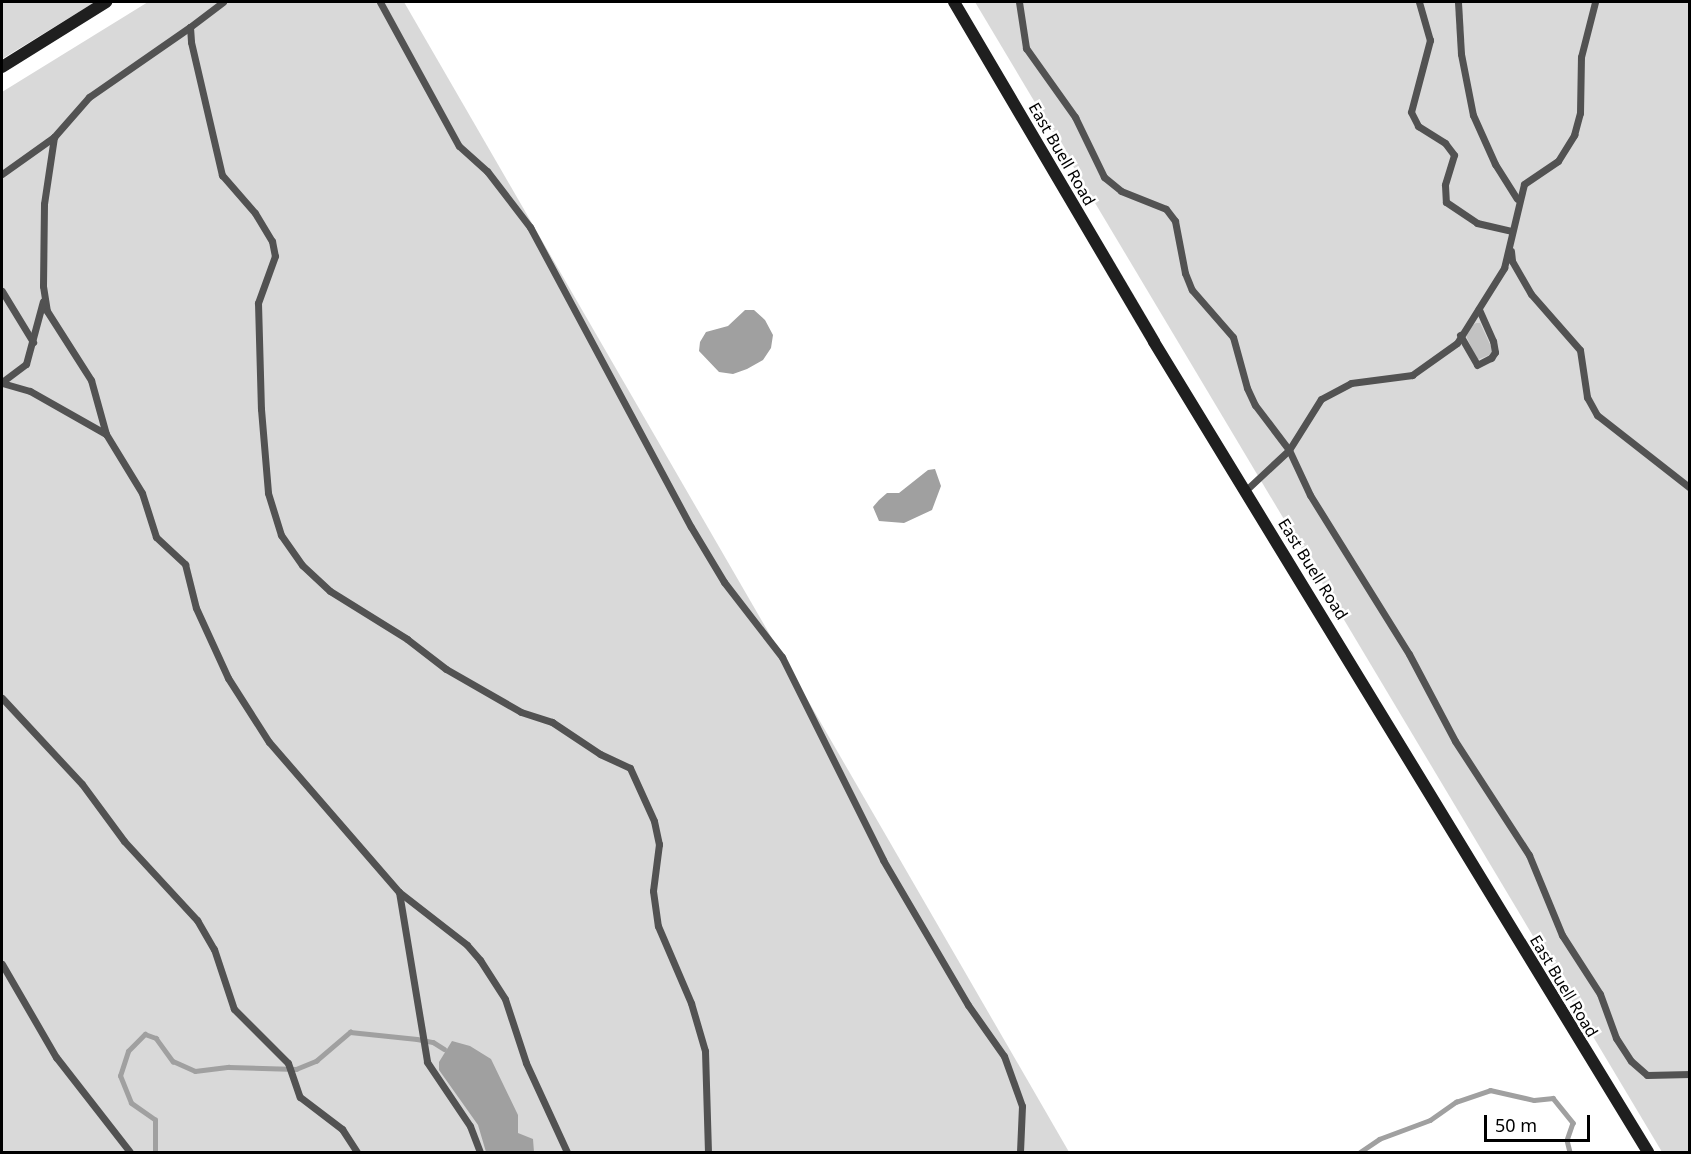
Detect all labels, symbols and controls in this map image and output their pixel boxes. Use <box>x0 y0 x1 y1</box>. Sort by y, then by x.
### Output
street label: East Buell Road <box>1025 99 1099 209</box>
street label: East Buell Road <box>1274 515 1352 623</box>
street label: East Buell Road <box>1526 931 1602 1041</box>
scale bar <box>1487 1103 1594 1141</box>
text: 50 m <box>1495 1113 1537 1137</box>

